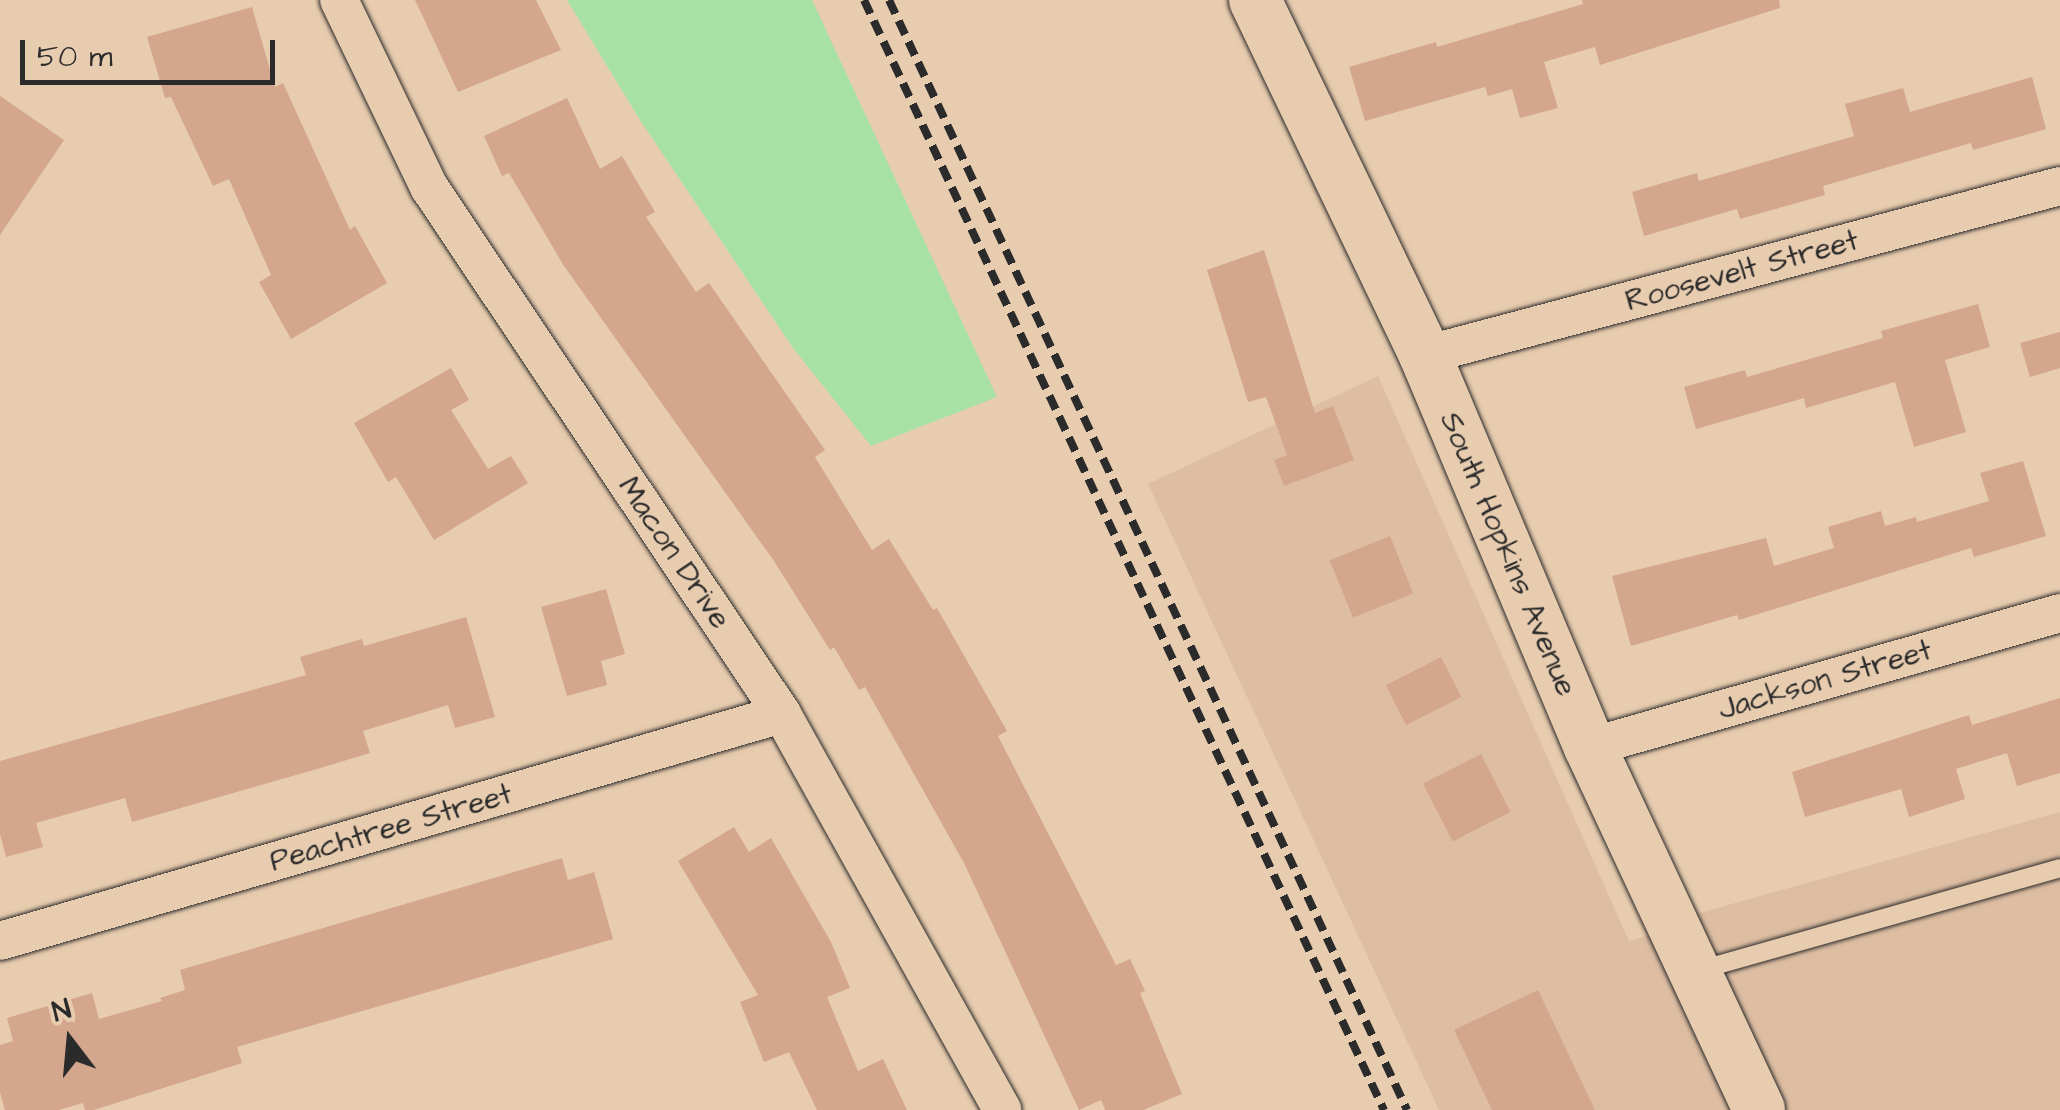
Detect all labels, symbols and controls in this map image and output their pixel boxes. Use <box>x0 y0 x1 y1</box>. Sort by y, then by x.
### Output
scale bar <box>25 20 280 82</box>
text: 50 m <box>37 36 113 78</box>
street label: Roosevelt Street <box>1622 223 1862 319</box>
street label: South Hopkins Avenue <box>1432 407 1584 701</box>
street label: Macon Drive <box>610 470 738 636</box>
street label: Jackson Street <box>1714 632 1936 728</box>
street label: Peachtree Street <box>266 776 516 880</box>
north arrow <box>20 990 120 1090</box>
text: N <box>48 990 75 1032</box>

